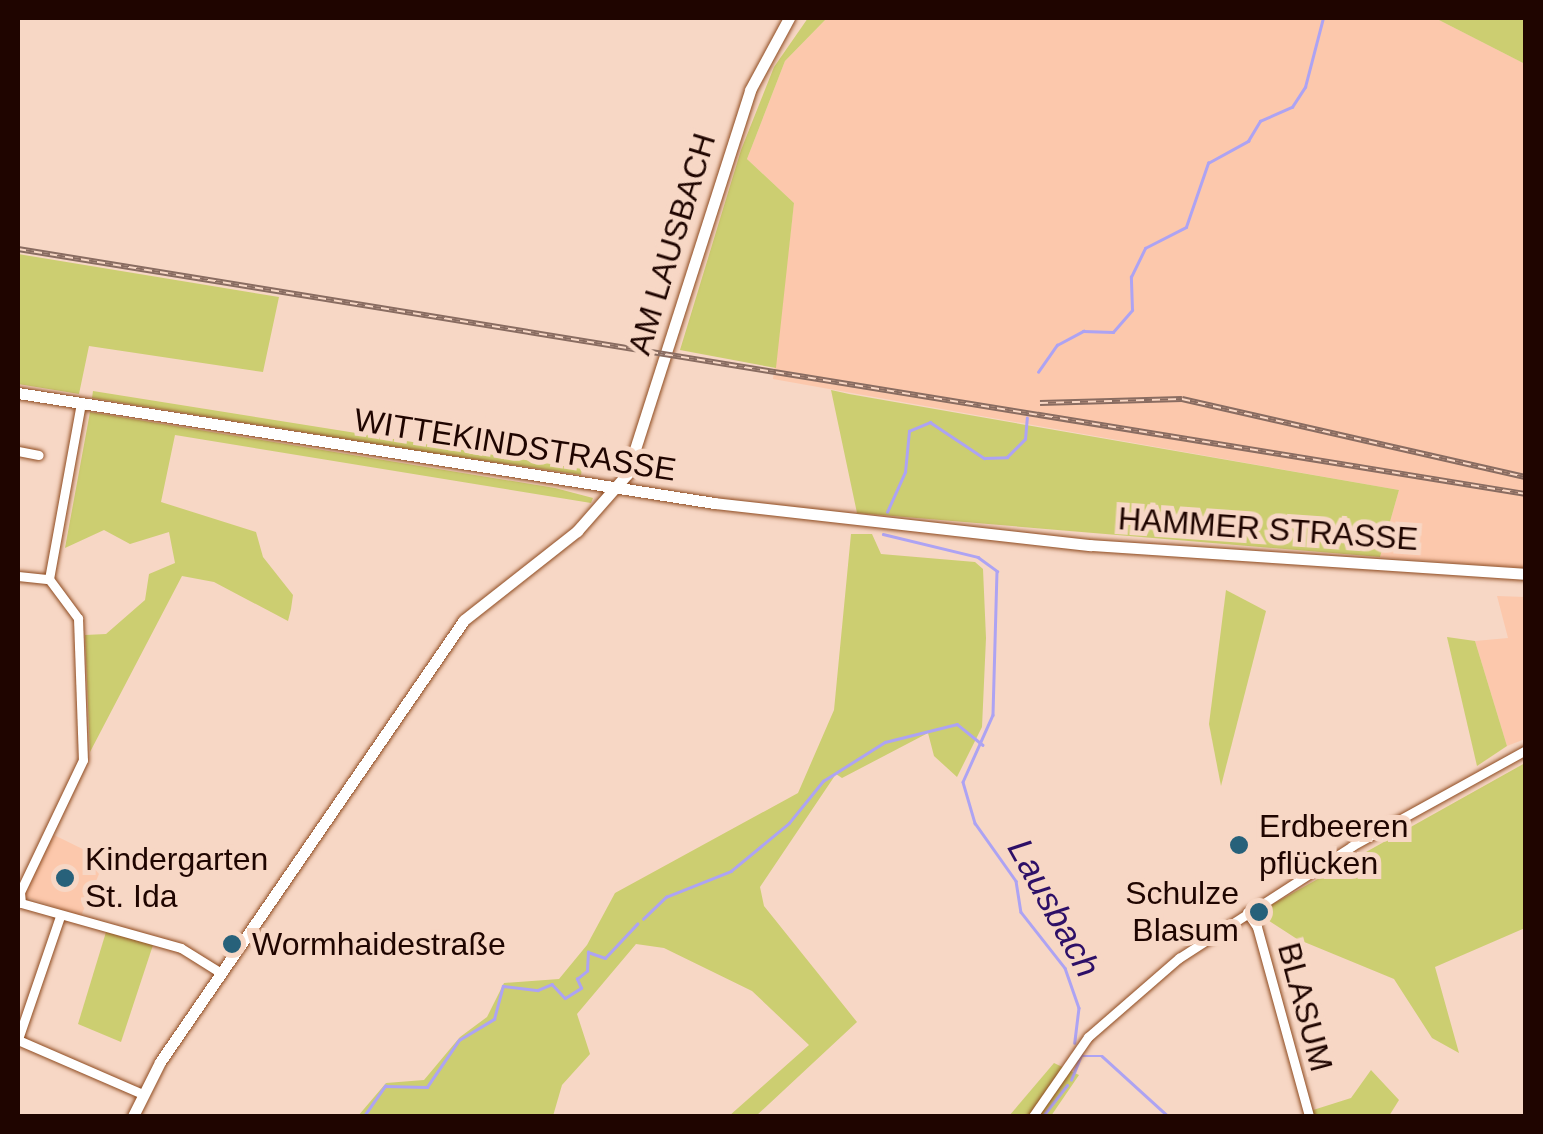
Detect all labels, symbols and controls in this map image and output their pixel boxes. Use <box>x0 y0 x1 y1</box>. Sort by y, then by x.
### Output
street label: AM LAUSBACH <box>620 129 724 359</box>
street label: WITTEKINDSTRASSE <box>351 401 679 489</box>
street label: HAMMER STRASSE <box>1117 499 1419 559</box>
place label: Erdbeeren pflücken <box>1259 808 1408 883</box>
water label: Lausbach <box>999 831 1109 985</box>
marker: Erdbeeren pflücken <box>1228 834 1250 856</box>
place label: Kindergarten St. Ida <box>85 841 268 916</box>
marker: Kindergarten St. Ida <box>54 867 76 889</box>
place label: Schulze Blasum <box>1125 875 1239 950</box>
marker: Schulze Blasum <box>1248 901 1270 923</box>
place label: Wormhaidestraße <box>252 925 506 963</box>
marker: Wormhaidestraße <box>221 933 243 955</box>
street label: BLASUM <box>1269 938 1341 1076</box>

